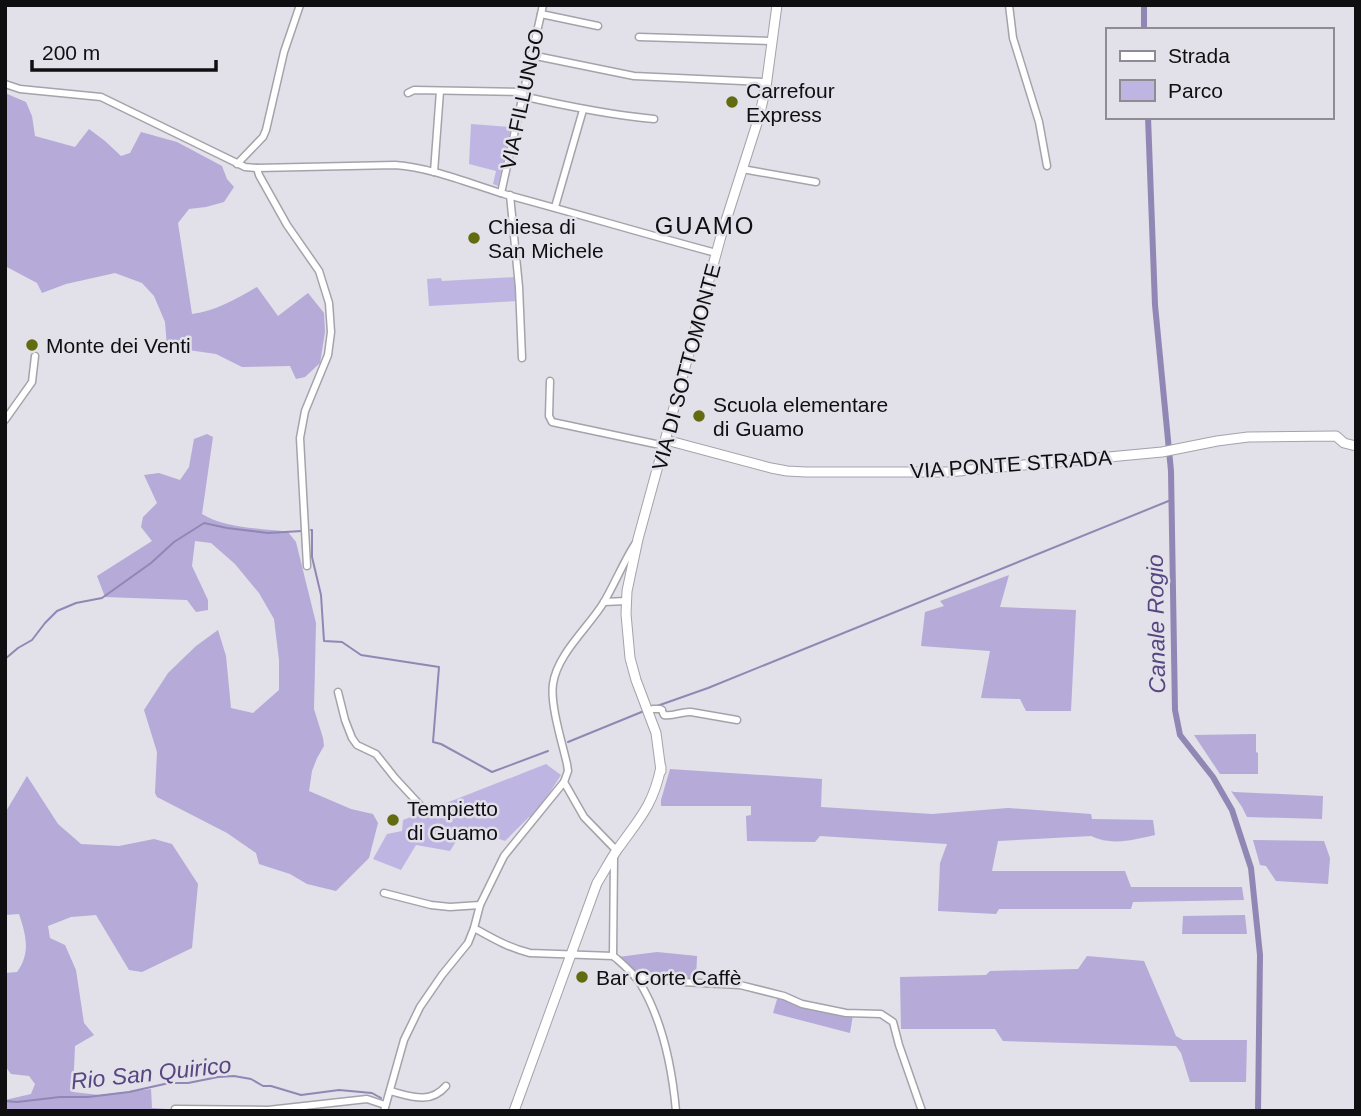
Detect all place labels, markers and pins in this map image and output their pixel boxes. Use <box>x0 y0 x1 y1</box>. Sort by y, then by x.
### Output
place label: Carrefour Express <box>746 79 835 126</box>
marker: Carrefour Express <box>724 94 740 110</box>
place label: Chiesa di San Michele <box>488 215 604 262</box>
marker: Chiesa di San Michele <box>466 230 482 246</box>
place label: Monte dei Venti <box>46 334 191 357</box>
marker: Monte dei Venti <box>24 337 40 353</box>
place label: Scuola elementare di Guamo <box>713 393 888 440</box>
marker: Scuola elementare di Guamo <box>691 408 707 424</box>
place label: Tempietto di Guamo <box>407 797 498 844</box>
marker: Tempietto di Guamo <box>385 812 401 828</box>
place label: Bar Corte Caffè <box>596 966 742 989</box>
marker: Bar Corte Caffè <box>574 969 590 985</box>

